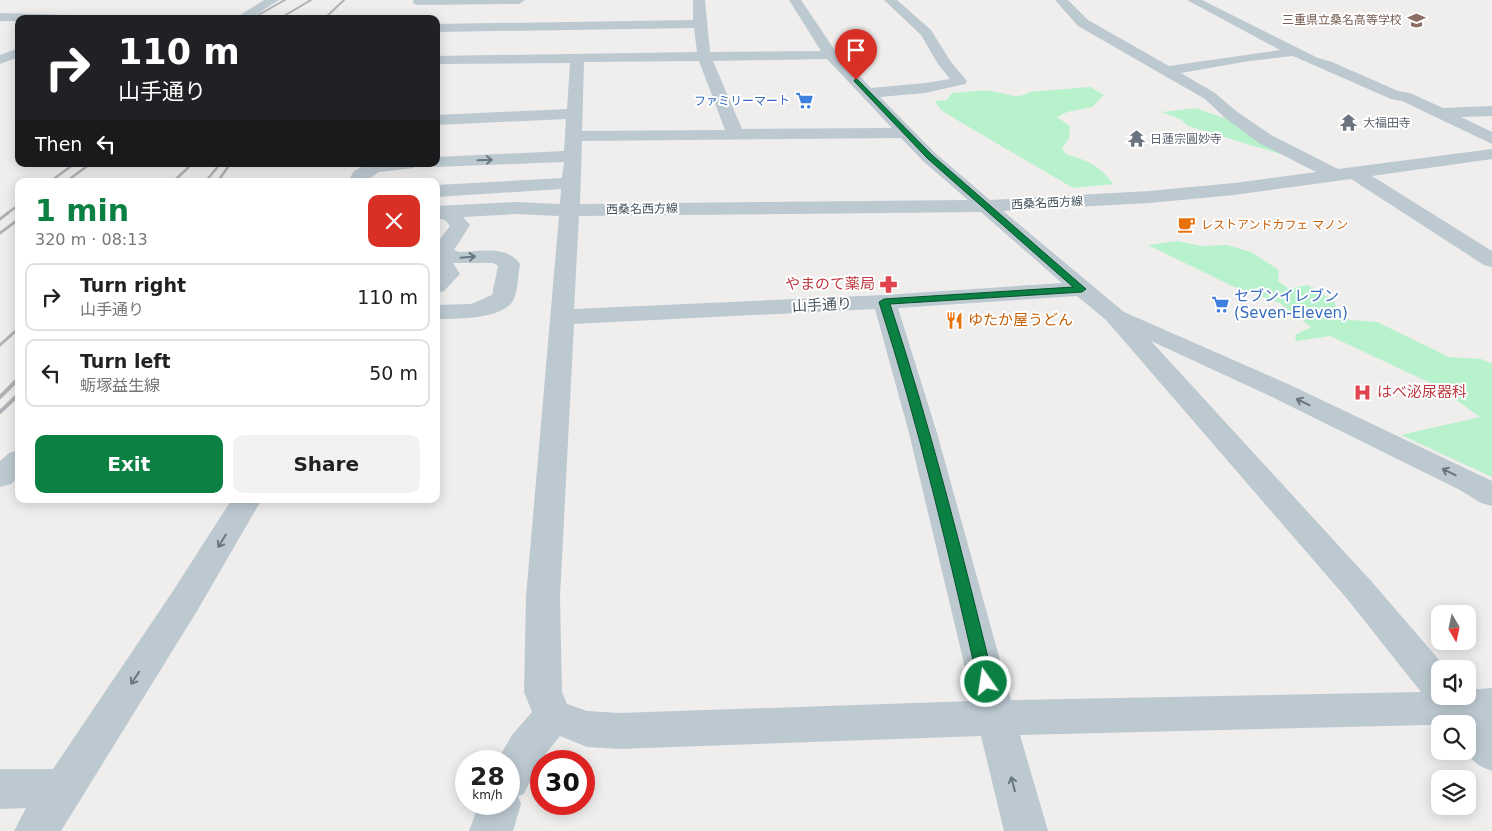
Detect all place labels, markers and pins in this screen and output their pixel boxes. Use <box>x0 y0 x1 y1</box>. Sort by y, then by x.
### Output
school or university icon: 三重県立桑名高等学校 <box>1406 10 1426 30</box>
place label: 三重県立桑名高等学校 <box>1282 13 1402 27</box>
pin <box>835 29 877 80</box>
supermarket icon: ファミリーマート <box>794 91 814 111</box>
place label: ファミリーマート <box>694 94 790 108</box>
temple icon: 大福田寺 <box>1339 113 1359 133</box>
place label: 大福田寺 <box>1363 116 1411 130</box>
temple icon: 日蓮宗圓妙寺 <box>1126 129 1146 149</box>
place label: 日蓮宗圓妙寺 <box>1150 132 1222 146</box>
cafe icon: レストアンドカフェ マノン <box>1177 215 1197 235</box>
place label: レストアンドカフェ マノン <box>1201 218 1348 232</box>
pharmacy icon: やまのて薬局 <box>879 274 899 294</box>
place label: やまのて薬局 <box>785 275 875 293</box>
place label: セブンイレブン (Seven-Eleven) <box>1234 287 1348 322</box>
supermarket icon: セブンイレブン (Seven-Eleven) <box>1210 295 1230 315</box>
restaurant icon: ゆたか屋うどん <box>944 310 964 330</box>
place label: ゆたか屋うどん <box>968 311 1073 329</box>
hospital icon: はべ泌尿器科 <box>1353 382 1373 402</box>
place label: はべ泌尿器科 <box>1377 383 1467 401</box>

